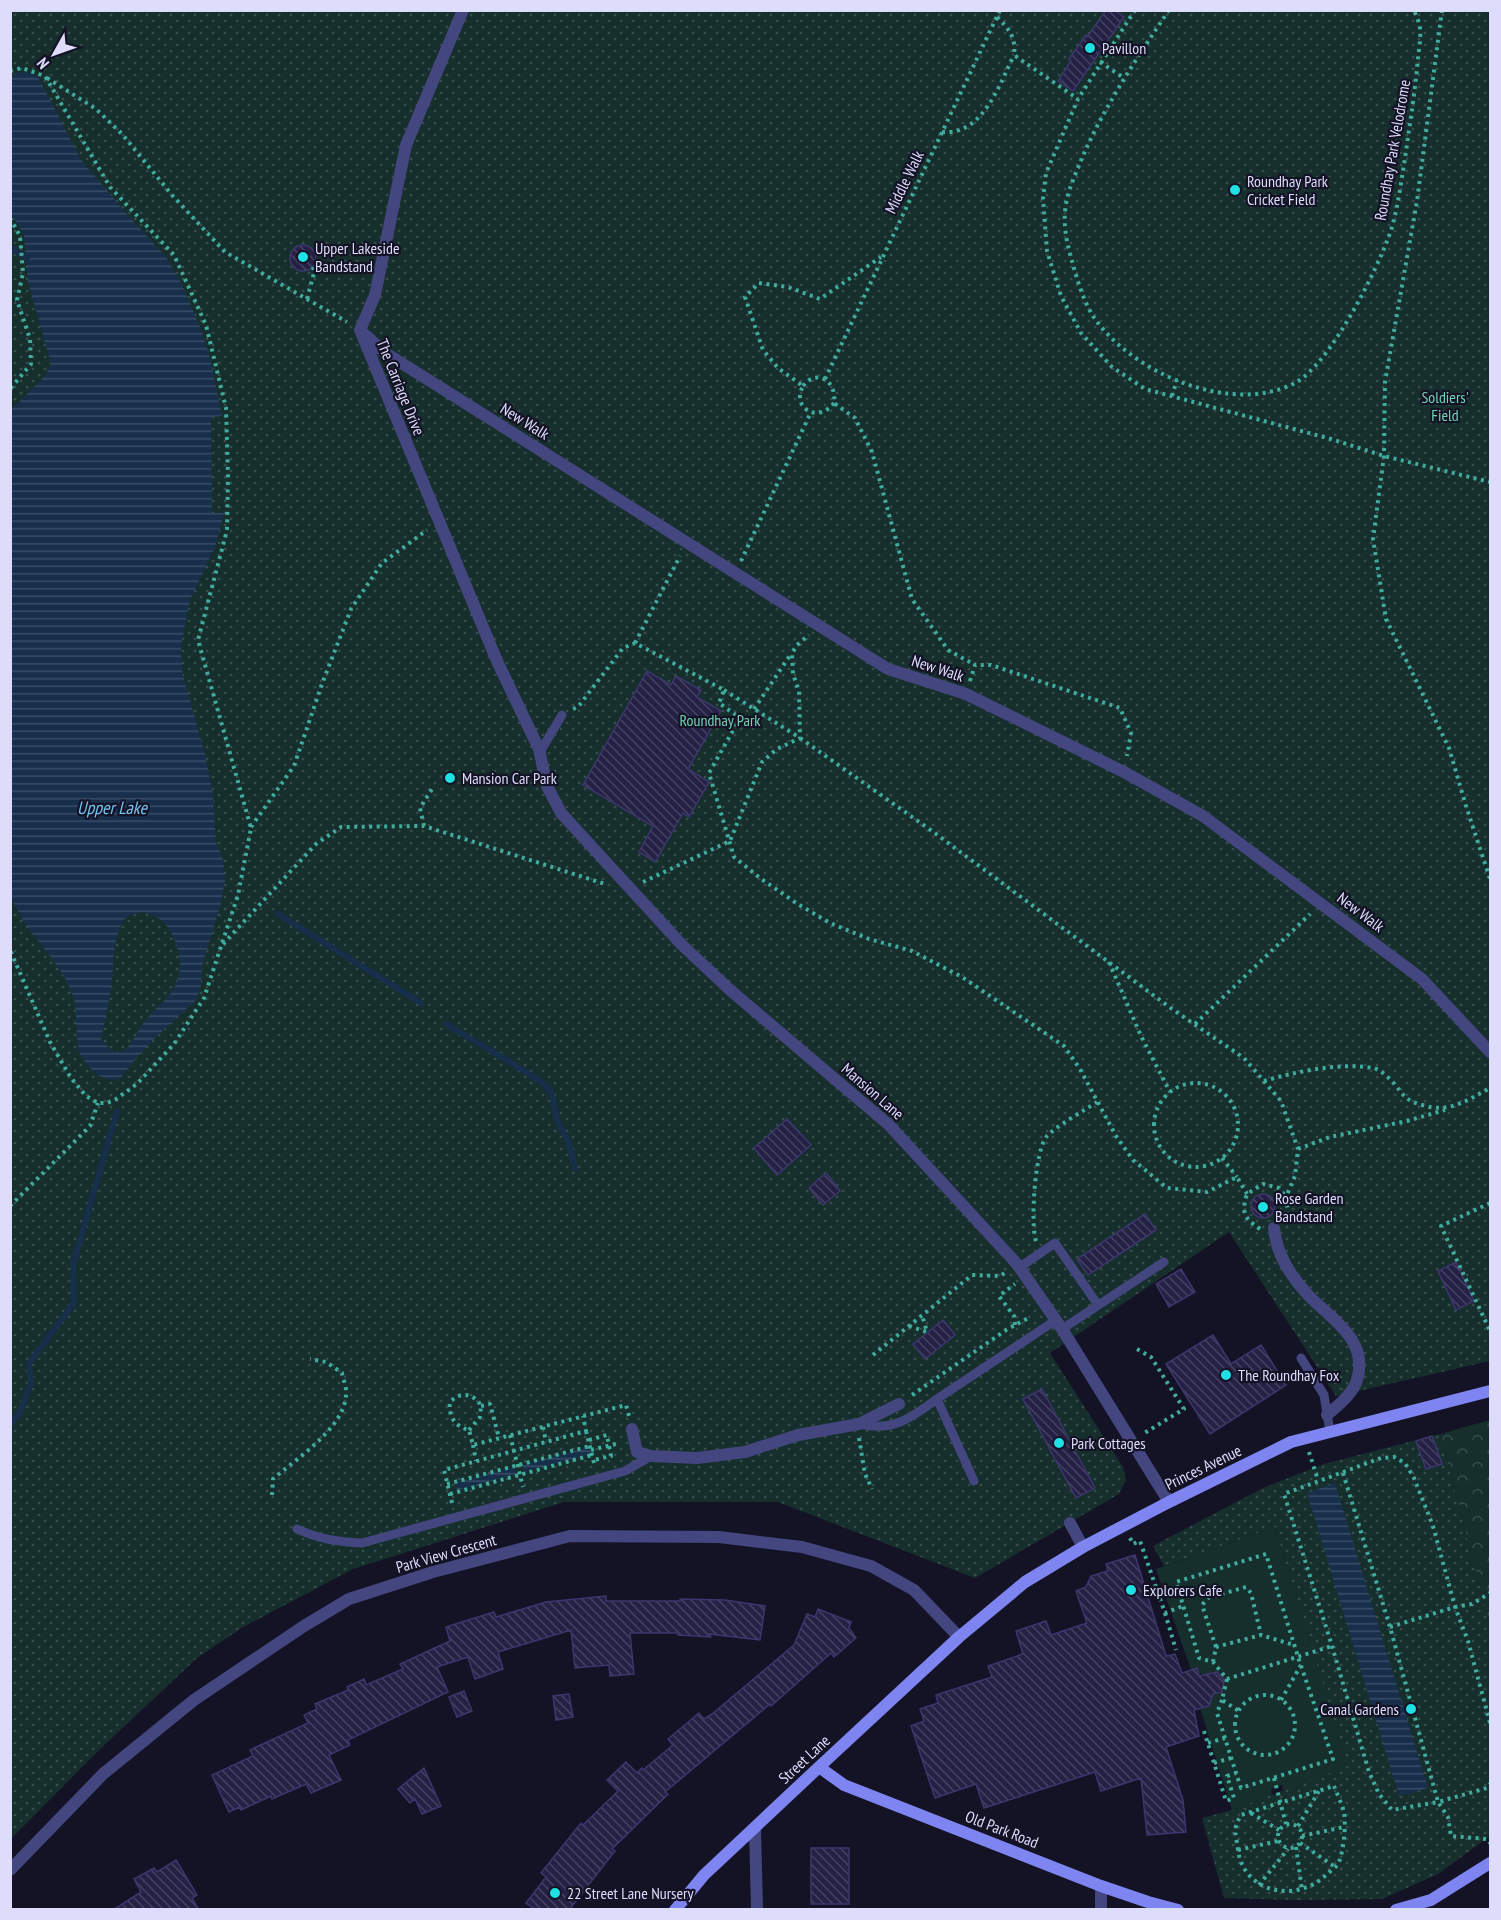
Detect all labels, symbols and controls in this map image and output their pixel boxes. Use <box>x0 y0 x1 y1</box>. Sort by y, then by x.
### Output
north arrow <box>24 24 84 84</box>
place label: Pavillon <box>1102 38 1146 58</box>
marker: Pavillon <box>1083 41 1097 55</box>
text: N <box>32 54 53 73</box>
street label: Roundhay Park Velodrome <box>1370 78 1414 222</box>
street label: Middle Walk <box>880 147 928 217</box>
place label: Roundhay Park Cricket Field <box>1247 171 1329 209</box>
marker: Roundhay Park Cricket Field <box>1228 183 1242 197</box>
place label: Upper Lakeside Bandstand <box>315 238 400 276</box>
marker: Upper Lakeside Bandstand <box>296 250 310 264</box>
street label: The Carriage Drive <box>373 336 429 438</box>
park label: Soldiers' Field <box>1421 387 1469 425</box>
street label: New Walk <box>497 398 554 444</box>
street label: New Walk <box>909 650 967 686</box>
park label: Roundhay Park <box>679 710 761 730</box>
place label: Mansion Car Park <box>462 768 558 788</box>
marker: Mansion Car Park <box>443 771 457 785</box>
water label: Upper Lake <box>77 796 148 819</box>
street label: New Walk <box>1333 888 1389 937</box>
street label: Mansion Lane <box>838 1058 908 1124</box>
place label: Rose Garden Bandstand <box>1275 1188 1344 1226</box>
marker: Rose Garden Bandstand <box>1256 1200 1270 1214</box>
place label: The Roundhay Fox <box>1238 1365 1340 1385</box>
marker: The Roundhay Fox <box>1219 1368 1233 1382</box>
place label: Park Cottages <box>1071 1433 1146 1453</box>
marker: Park Cottages <box>1052 1436 1066 1450</box>
street label: Princes Avenue <box>1162 1440 1244 1494</box>
street label: Park View Crescent <box>394 1529 499 1577</box>
place label: Explorers Cafe <box>1143 1580 1222 1600</box>
marker: Explorers Cafe <box>1124 1583 1138 1597</box>
place label: Canal Gardens <box>1320 1699 1399 1719</box>
marker: Canal Gardens <box>1404 1702 1418 1716</box>
street label: Street Lane <box>774 1730 834 1788</box>
street label: Old Park Road <box>963 1806 1042 1852</box>
place label: 22 Street Lane Nursery <box>567 1883 694 1903</box>
marker: 22 Street Lane Nursery <box>548 1886 562 1900</box>

